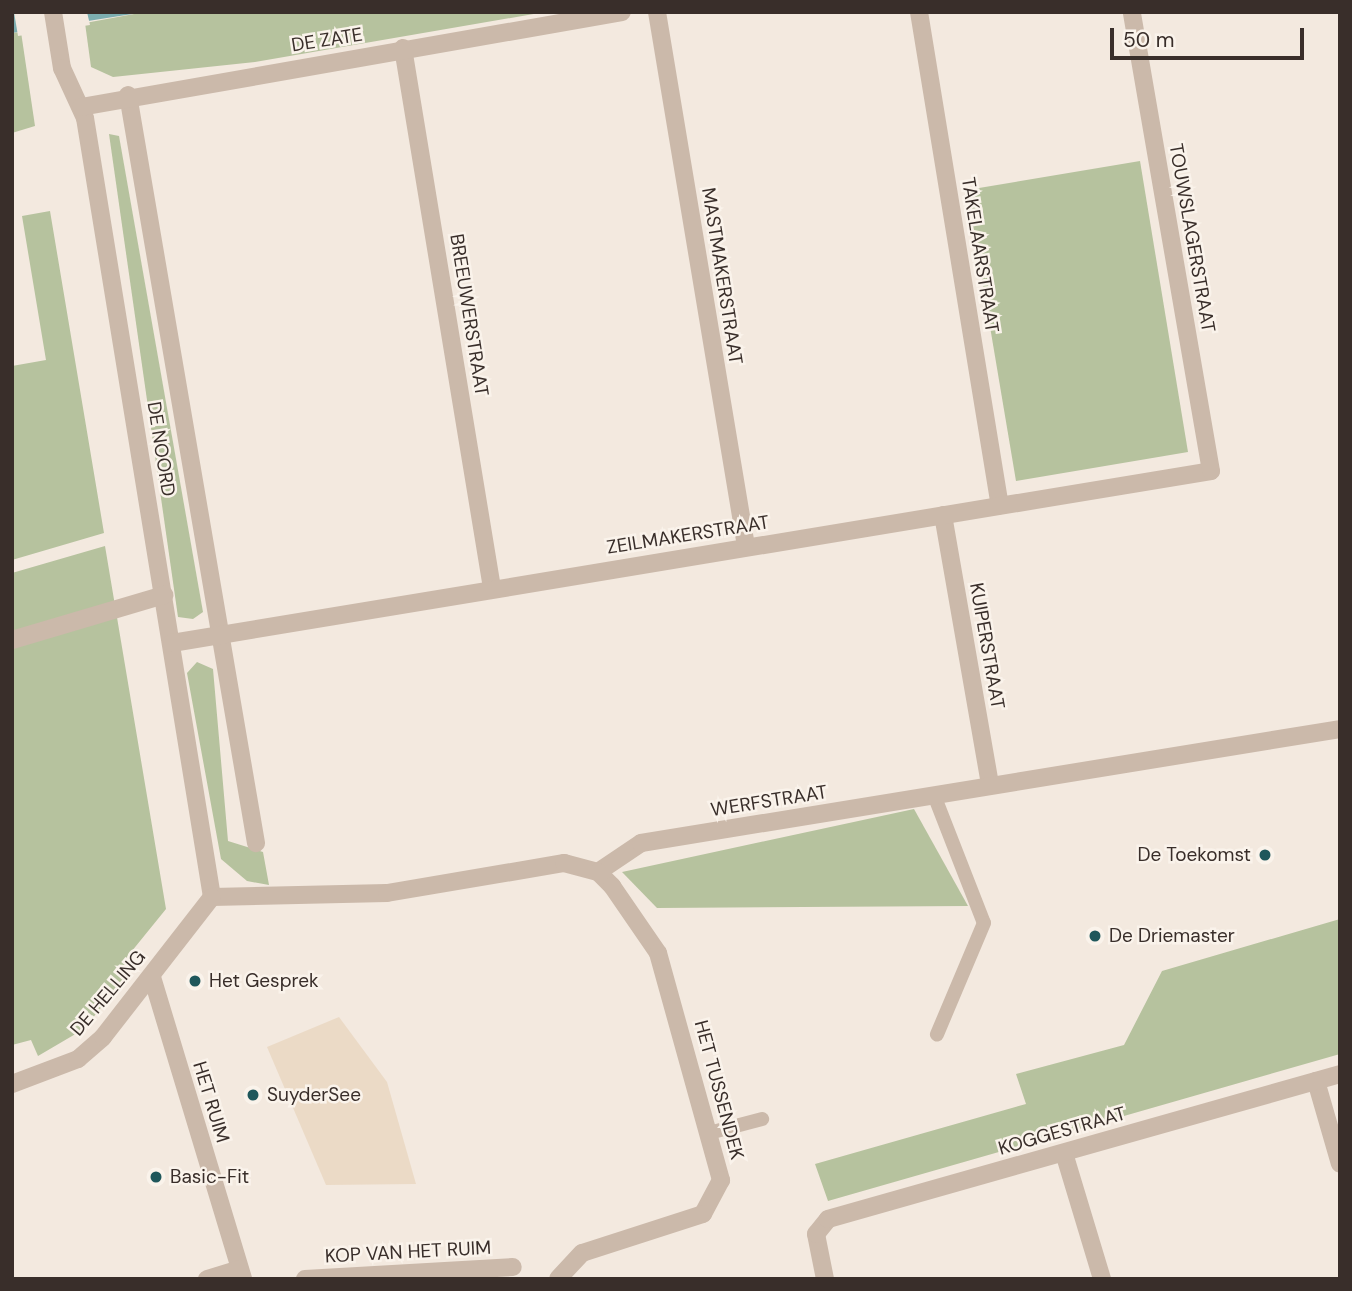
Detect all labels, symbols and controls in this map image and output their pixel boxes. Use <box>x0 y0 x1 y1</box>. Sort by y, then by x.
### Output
scale bar <box>1114 14 1308 58</box>
street label: DE ZATE <box>290 23 364 57</box>
text: 50 m <box>1123 26 1174 54</box>
street label: TOUWSLAGERSTRAAT <box>1164 142 1220 334</box>
street label: TAKELAARSTRAAT <box>956 176 1004 334</box>
street label: MASTMAKERSTRAAT <box>697 186 747 366</box>
street label: BREEUWERSTRAAT <box>445 232 493 398</box>
street label: DE NOORD <box>142 400 180 498</box>
street label: ZEILMAKERSTRAAT <box>605 511 771 559</box>
street label: KUIPERSTRAAT <box>965 581 1009 711</box>
street label: WERFSTRAAT <box>709 781 829 821</box>
place label: De Toekomst <box>1137 844 1251 866</box>
marker: De Toekomst <box>1257 847 1273 863</box>
place label: De Driemaster <box>1109 925 1235 947</box>
marker: De Driemaster <box>1087 928 1103 944</box>
street label: DE HELLING <box>66 946 150 1040</box>
place label: Het Gesprek <box>209 970 319 992</box>
marker: Het Gesprek <box>187 973 203 989</box>
street label: HET TUSSENDEK <box>689 1018 749 1162</box>
street label: HET RUIM <box>188 1059 234 1145</box>
place label: SuyderSee <box>267 1084 361 1106</box>
marker: SuyderSee <box>245 1087 261 1103</box>
street label: KOGGESTRAAT <box>996 1102 1128 1160</box>
place label: Basic-Fit <box>170 1166 249 1188</box>
marker: Basic-Fit <box>148 1169 164 1185</box>
street label: KOP VAN HET RUIM <box>324 1236 492 1268</box>

